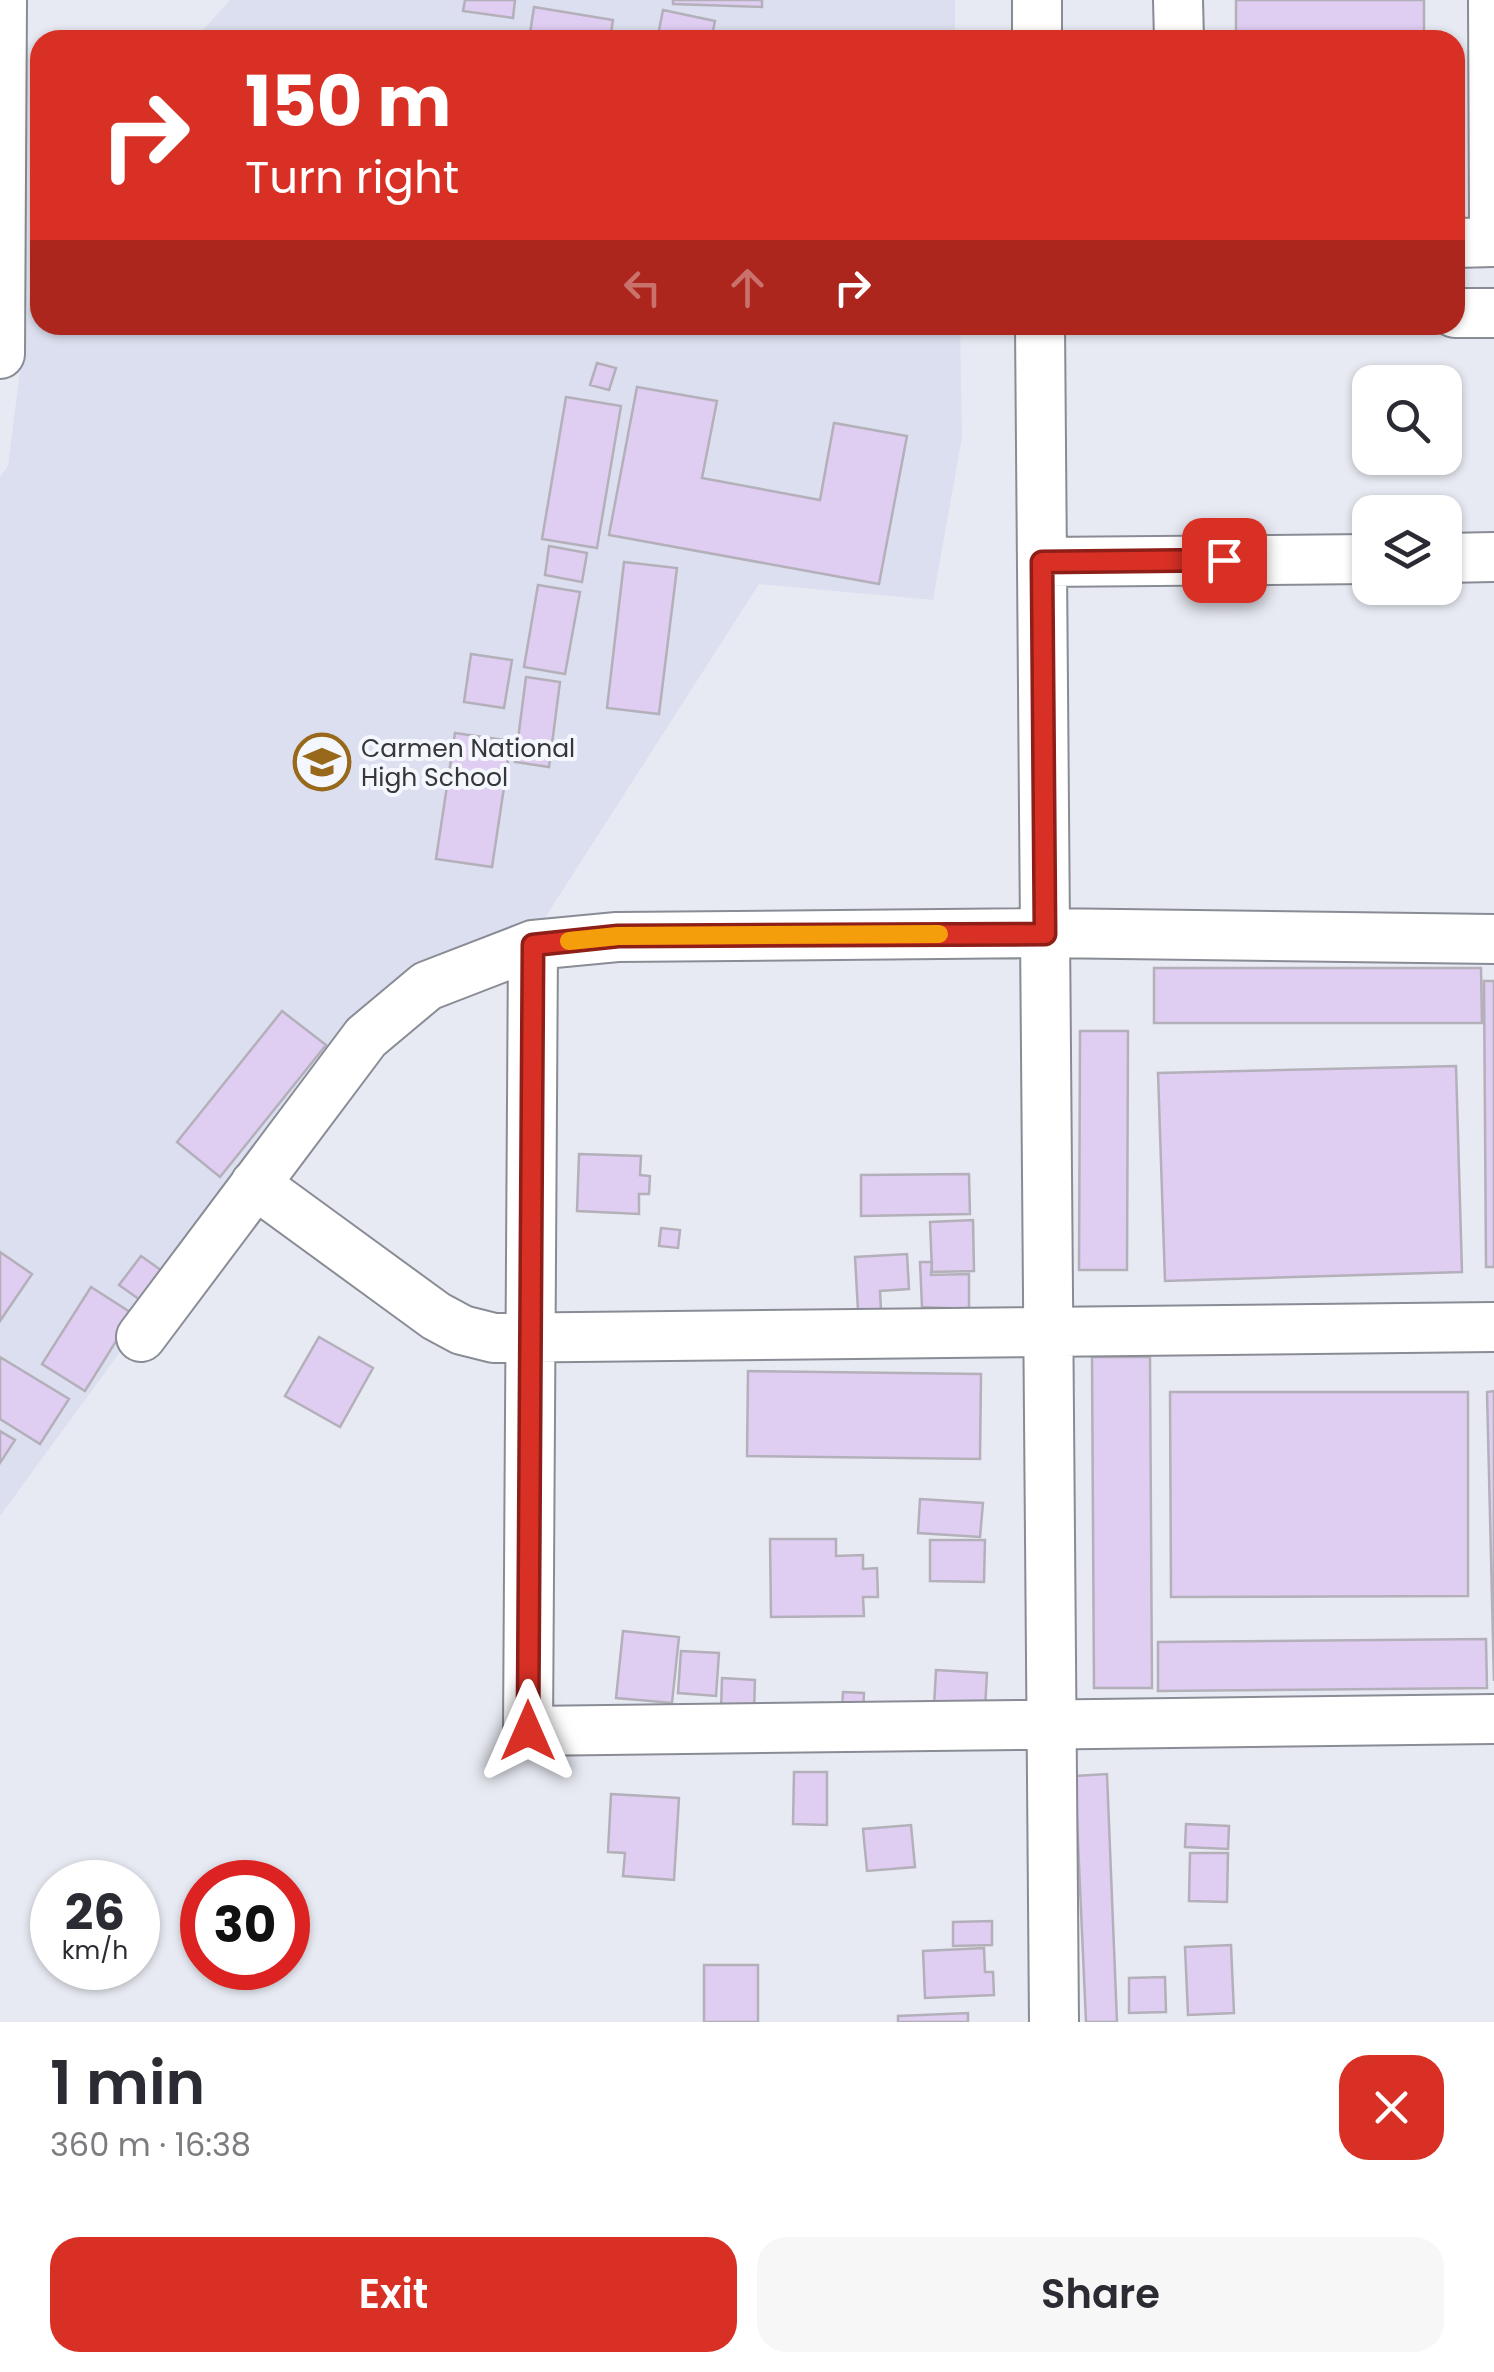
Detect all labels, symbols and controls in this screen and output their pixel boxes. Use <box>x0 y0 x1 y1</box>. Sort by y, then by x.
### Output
text: 150 m <box>245 52 451 151</box>
icon: right <box>80 70 210 200</box>
text: Turn right <box>245 146 459 209</box>
icon: left <box>615 260 670 315</box>
icon: ahead <box>720 260 775 315</box>
icon: right <box>825 260 880 315</box>
map controls <box>1352 365 1462 605</box>
button: search <box>1352 365 1462 475</box>
button: layers <box>1352 495 1462 605</box>
pin <box>1182 518 1267 603</box>
icon: arrive <box>1197 533 1252 588</box>
place label: Carmen National High School <box>361 731 575 795</box>
school or university icon: Carmen National High School <box>292 732 352 792</box>
position arrow <box>476 1679 580 1783</box>
speed limit sign: 30 <box>180 1860 310 1990</box>
text: 26 <box>65 1877 125 1948</box>
text: km/h <box>62 1933 128 1968</box>
text: 1 min <box>50 2041 205 2125</box>
button: close <box>1339 2055 1444 2160</box>
text: 360 m · 16:38 <box>50 2122 251 2167</box>
button: Exit <box>50 2237 737 2352</box>
button: Share <box>757 2237 1444 2352</box>

